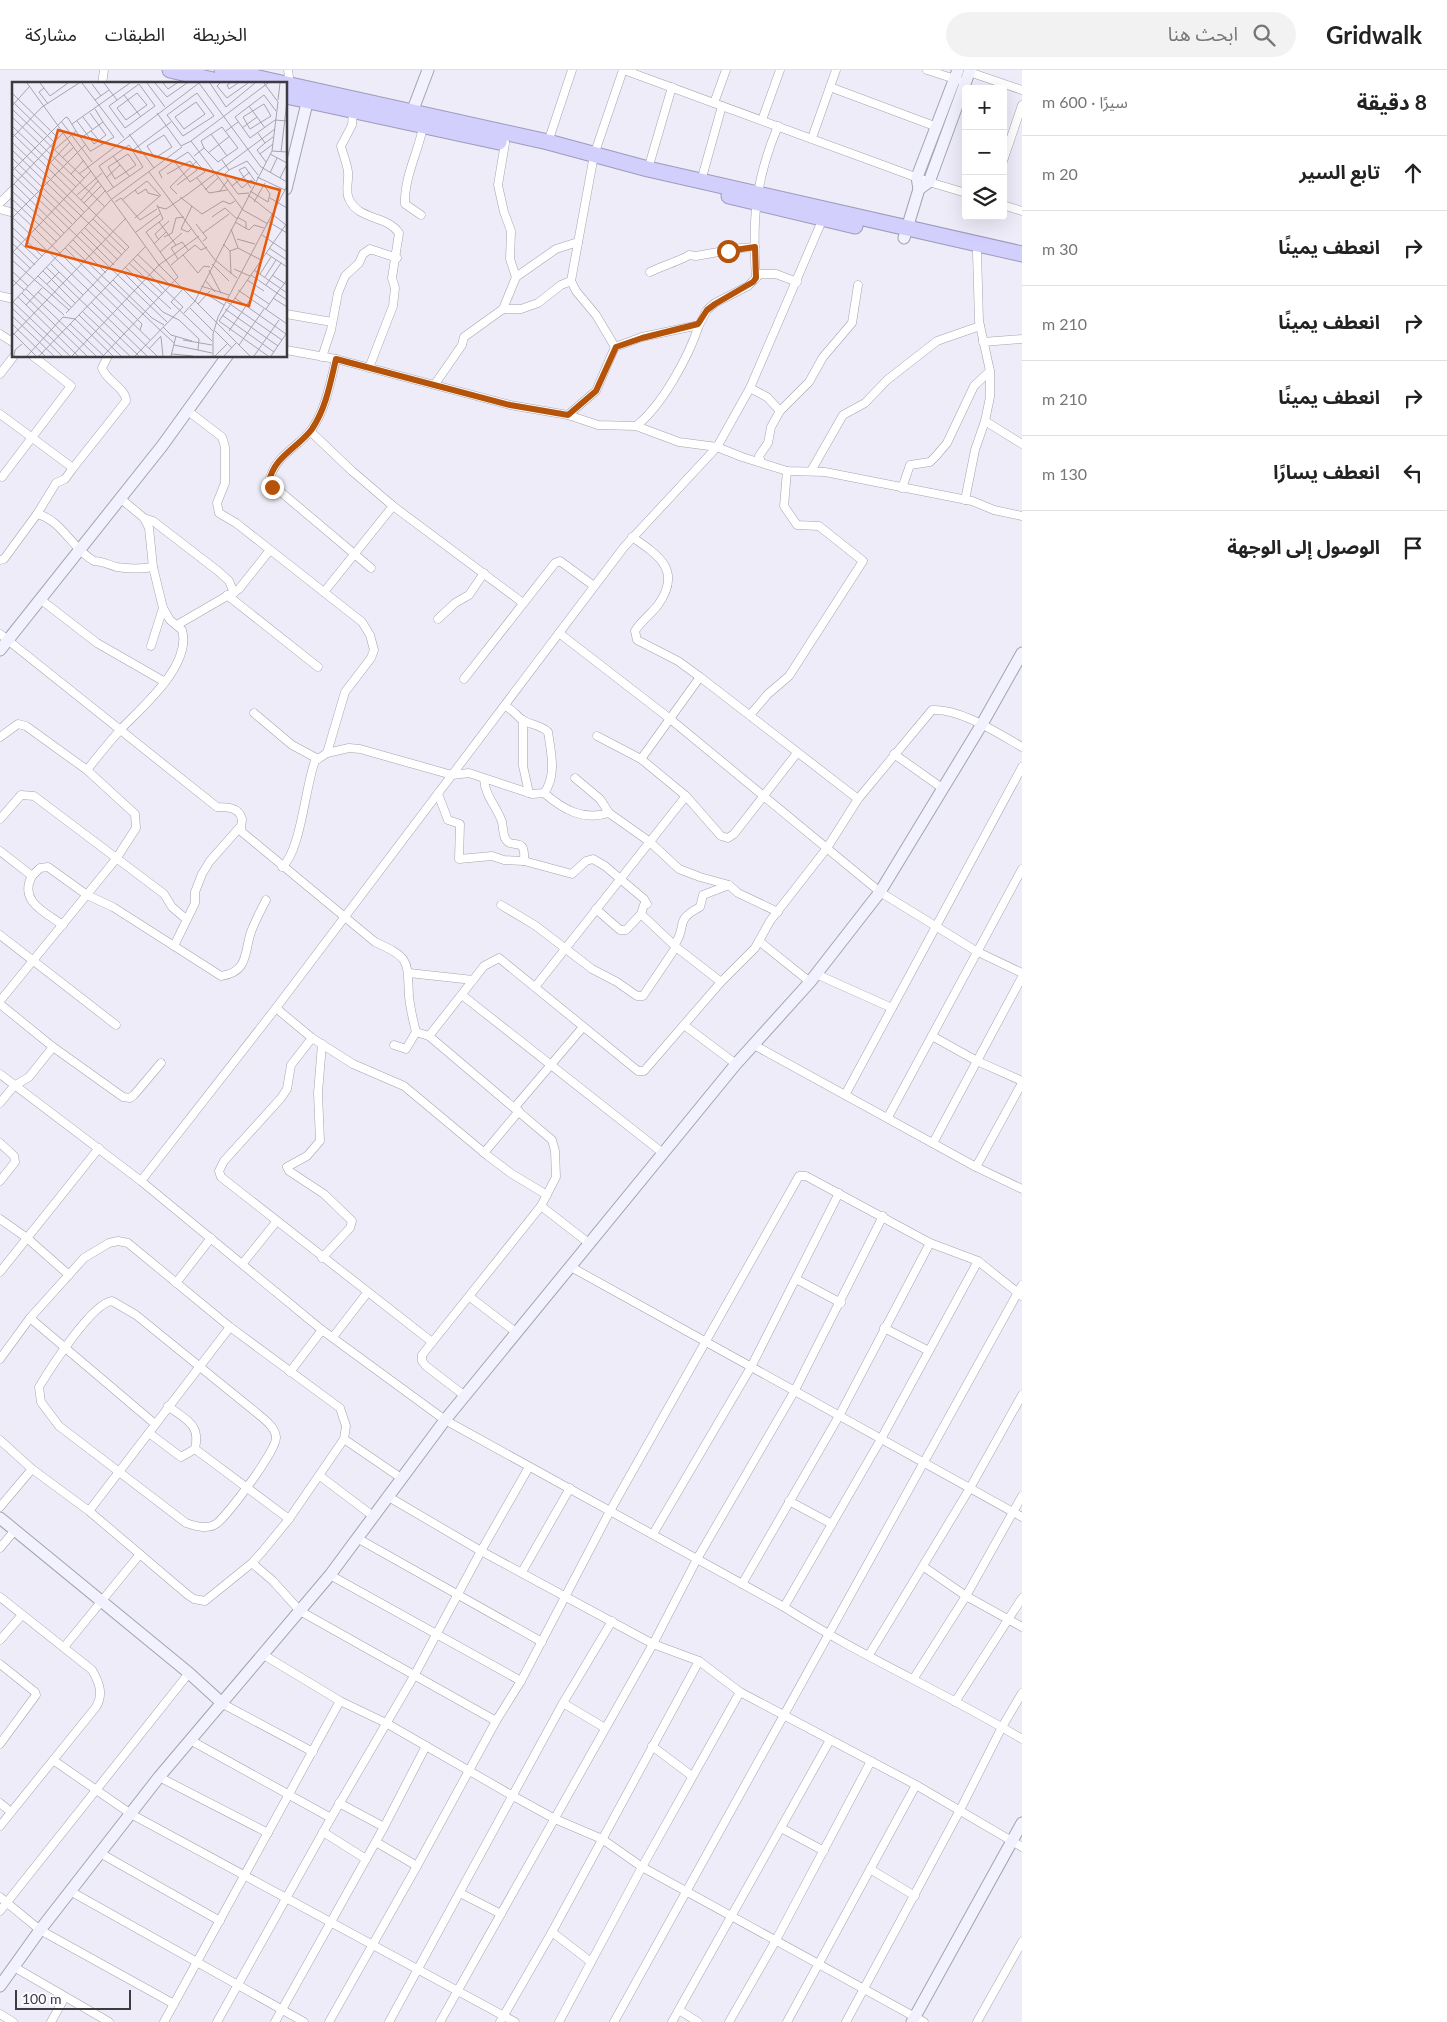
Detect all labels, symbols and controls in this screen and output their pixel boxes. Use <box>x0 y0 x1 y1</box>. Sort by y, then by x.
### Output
search box <box>946 12 1296 57</box>
text: Gridwalk <box>1326 20 1422 49</box>
icon: search <box>1250 21 1278 49</box>
text: ابحث هنا <box>1168 22 1238 45</box>
text: مشاركة <box>25 23 77 45</box>
text: الطبقات <box>105 23 165 45</box>
text: الخريطة <box>193 23 247 45</box>
inset map <box>12 82 288 358</box>
map controls <box>962 85 1007 220</box>
button: + <box>962 85 1007 130</box>
text: 8 دقيقة <box>1357 89 1427 114</box>
text: سيرًا · 600 m <box>1042 92 1128 111</box>
button: − <box>962 130 1007 175</box>
icon: ahead <box>1399 159 1427 187</box>
text: تابع السير <box>1299 160 1380 183</box>
text: 20 m <box>1042 164 1078 183</box>
button: layers <box>962 175 1007 220</box>
icon: right <box>1399 234 1427 262</box>
text: انعطف يمينًا <box>1278 235 1380 258</box>
text: 30 m <box>1042 239 1078 258</box>
route start <box>717 240 740 263</box>
icon: right <box>1399 309 1427 337</box>
text: انعطف يمينًا <box>1278 310 1380 333</box>
text: 210 m <box>1042 314 1087 333</box>
icon: right <box>1399 384 1427 412</box>
text: انعطف يمينًا <box>1278 385 1380 408</box>
text: 210 m <box>1042 389 1087 408</box>
icon: left <box>1399 459 1427 487</box>
text: انعطف يسارًا <box>1273 460 1380 483</box>
text: 130 m <box>1042 464 1087 483</box>
route end <box>261 476 284 499</box>
icon: arrive <box>1399 534 1427 562</box>
text: الوصول إلى الوجهة <box>1227 535 1380 558</box>
scale bar <box>15 1987 131 2010</box>
text: 100 m <box>22 1990 61 2007</box>

